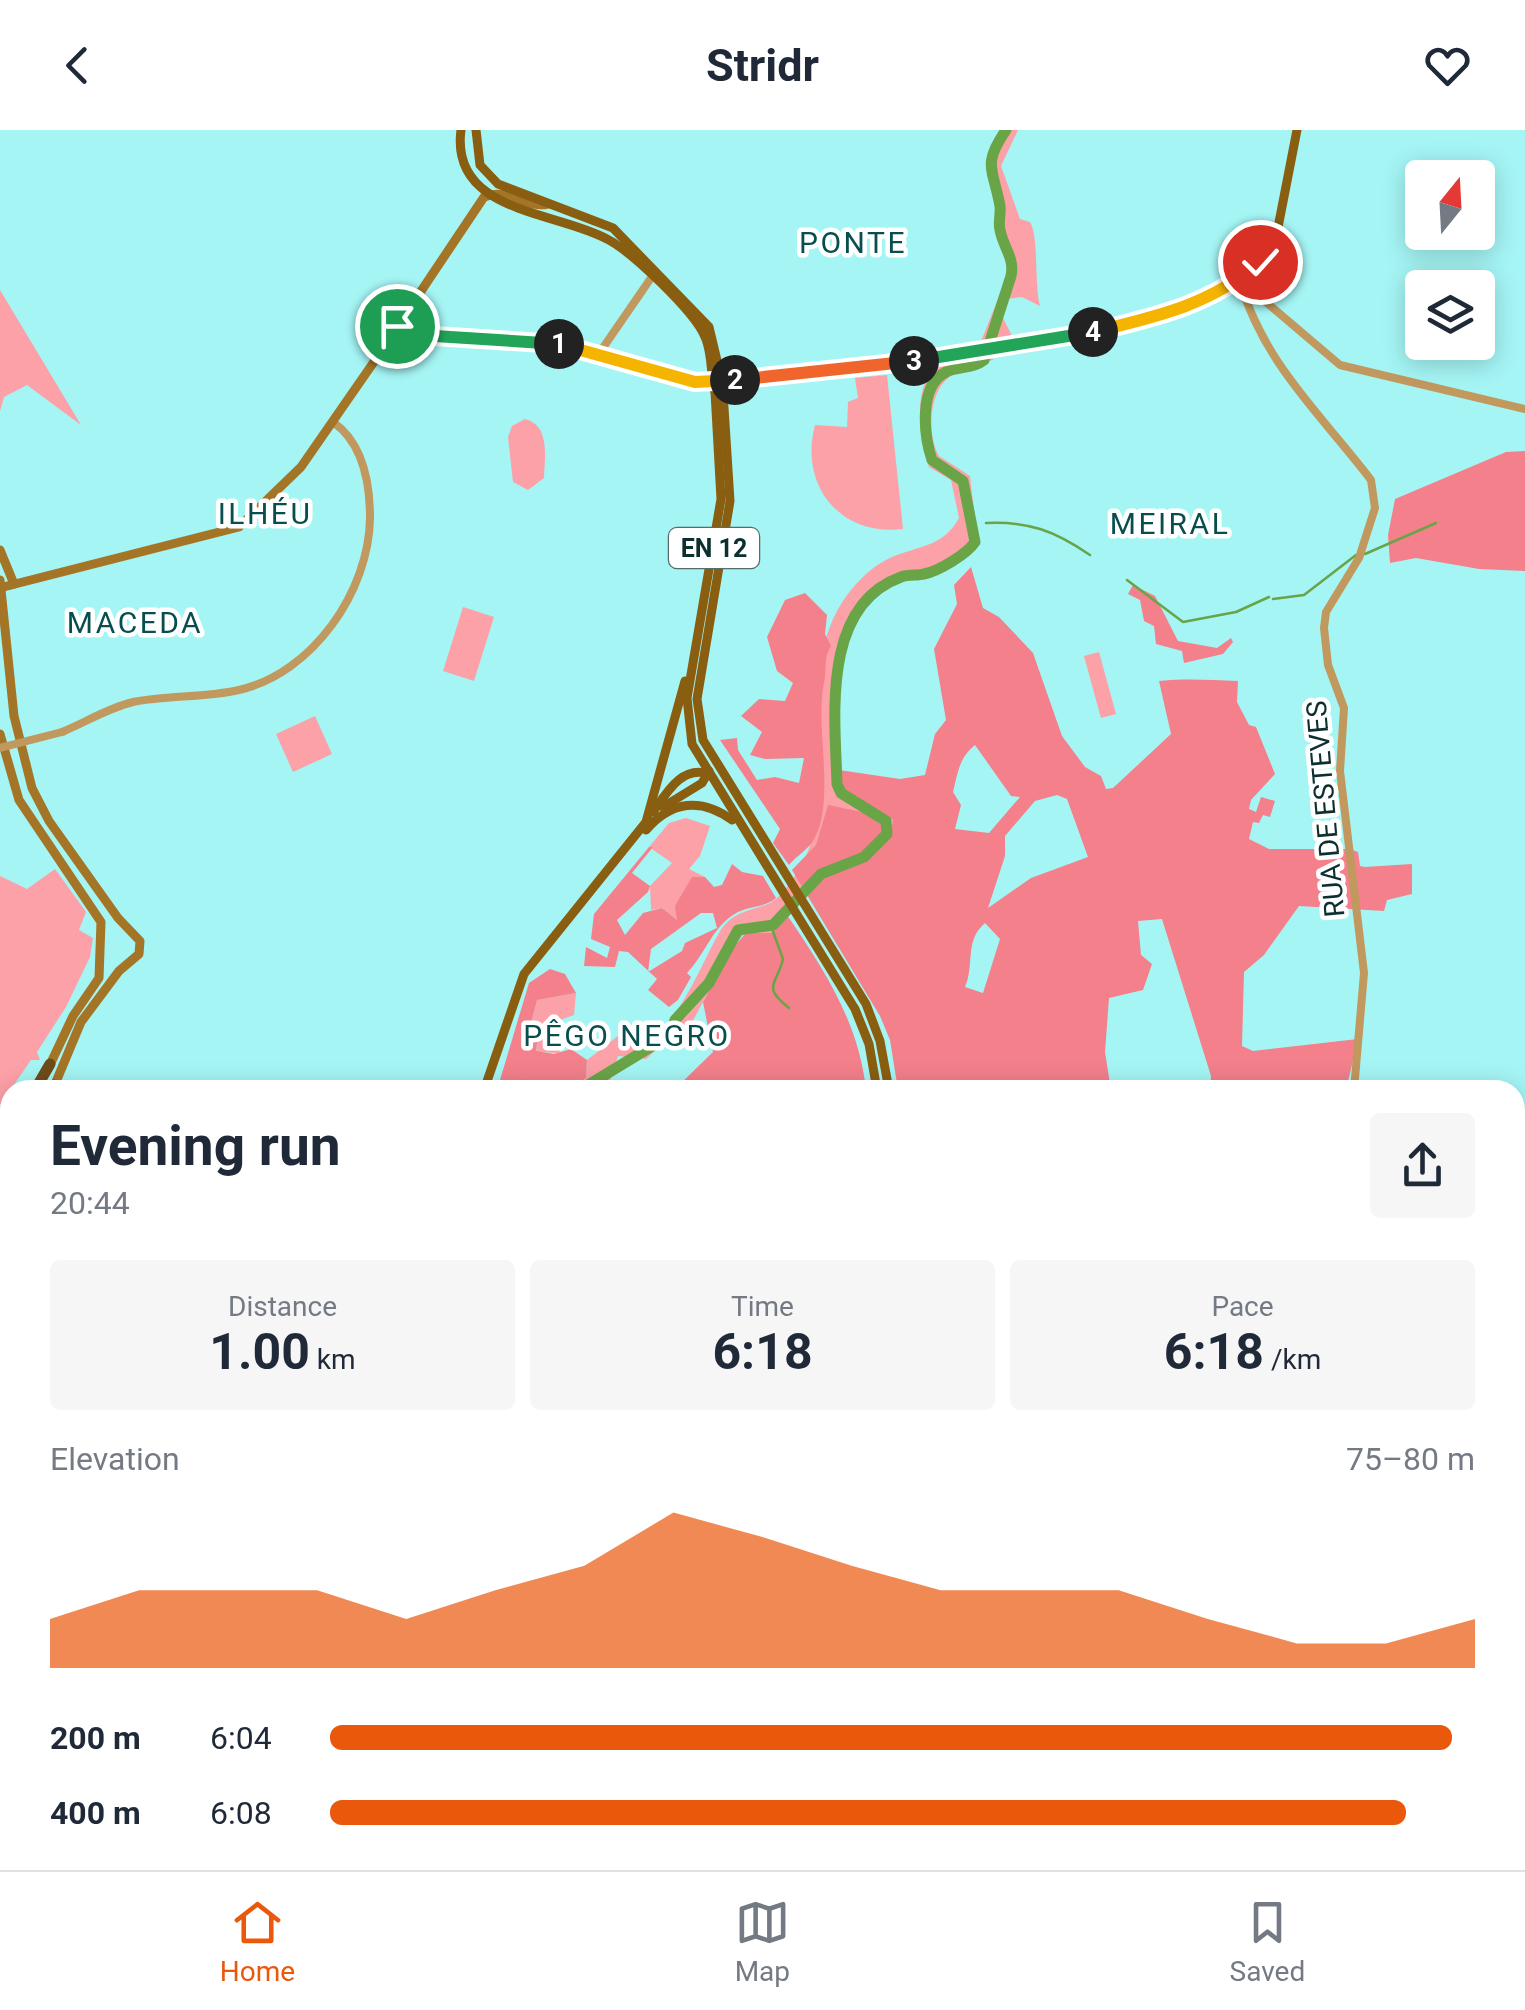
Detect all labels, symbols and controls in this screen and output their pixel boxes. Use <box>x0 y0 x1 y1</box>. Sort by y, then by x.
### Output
icon: back <box>50 38 105 93</box>
icon: heart <box>1420 38 1475 93</box>
text: Stridr <box>706 39 819 92</box>
north arrow <box>1405 160 1495 250</box>
map controls <box>1405 160 1495 360</box>
pin <box>1218 220 1303 305</box>
district label: PONTE <box>799 225 907 260</box>
icon: check <box>1233 235 1288 290</box>
button: layers <box>1405 270 1495 360</box>
pin <box>355 284 440 369</box>
icon: arrive <box>370 299 425 354</box>
pin: 4 <box>1068 307 1118 357</box>
text: 4 <box>1085 315 1101 348</box>
pin: 1 <box>534 319 584 369</box>
text: 1 <box>551 327 567 360</box>
pin: 3 <box>889 336 939 386</box>
text: 3 <box>906 344 922 377</box>
pin: 2 <box>710 355 760 405</box>
text: 2 <box>727 363 743 396</box>
district label: ILHÉU <box>218 496 312 531</box>
district label: MEIRAL <box>1110 506 1230 541</box>
road number: EN 12 <box>669 528 759 568</box>
district label: MACEDA <box>67 605 203 640</box>
street label: RUA DE ESTEVES <box>1300 699 1351 919</box>
district label: PÊGO NEGRO <box>523 1018 731 1053</box>
button: share <box>1370 1113 1475 1218</box>
text: Evening run <box>50 1114 341 1178</box>
text: 20:44 <box>50 1184 130 1222</box>
text: Distance <box>228 1290 337 1323</box>
text: Time <box>731 1290 794 1323</box>
text: Pace <box>1211 1290 1274 1323</box>
text: 1.00 <box>209 1323 310 1381</box>
text: 6:18 <box>712 1323 813 1381</box>
text: 6:18 <box>1164 1323 1264 1381</box>
text: km <box>310 1343 356 1376</box>
text: /km <box>1264 1343 1321 1376</box>
text: Elevation <box>50 1440 180 1478</box>
text: 75–80 m <box>1346 1440 1475 1478</box>
text: 200 m <box>50 1719 141 1757</box>
text: 6:04 <box>210 1719 272 1757</box>
text: 400 m <box>50 1794 141 1832</box>
text: 6:08 <box>210 1794 272 1832</box>
tab: Home <box>220 1895 295 1988</box>
tab: Map <box>735 1895 790 1988</box>
tab: Saved <box>1230 1895 1305 1988</box>

